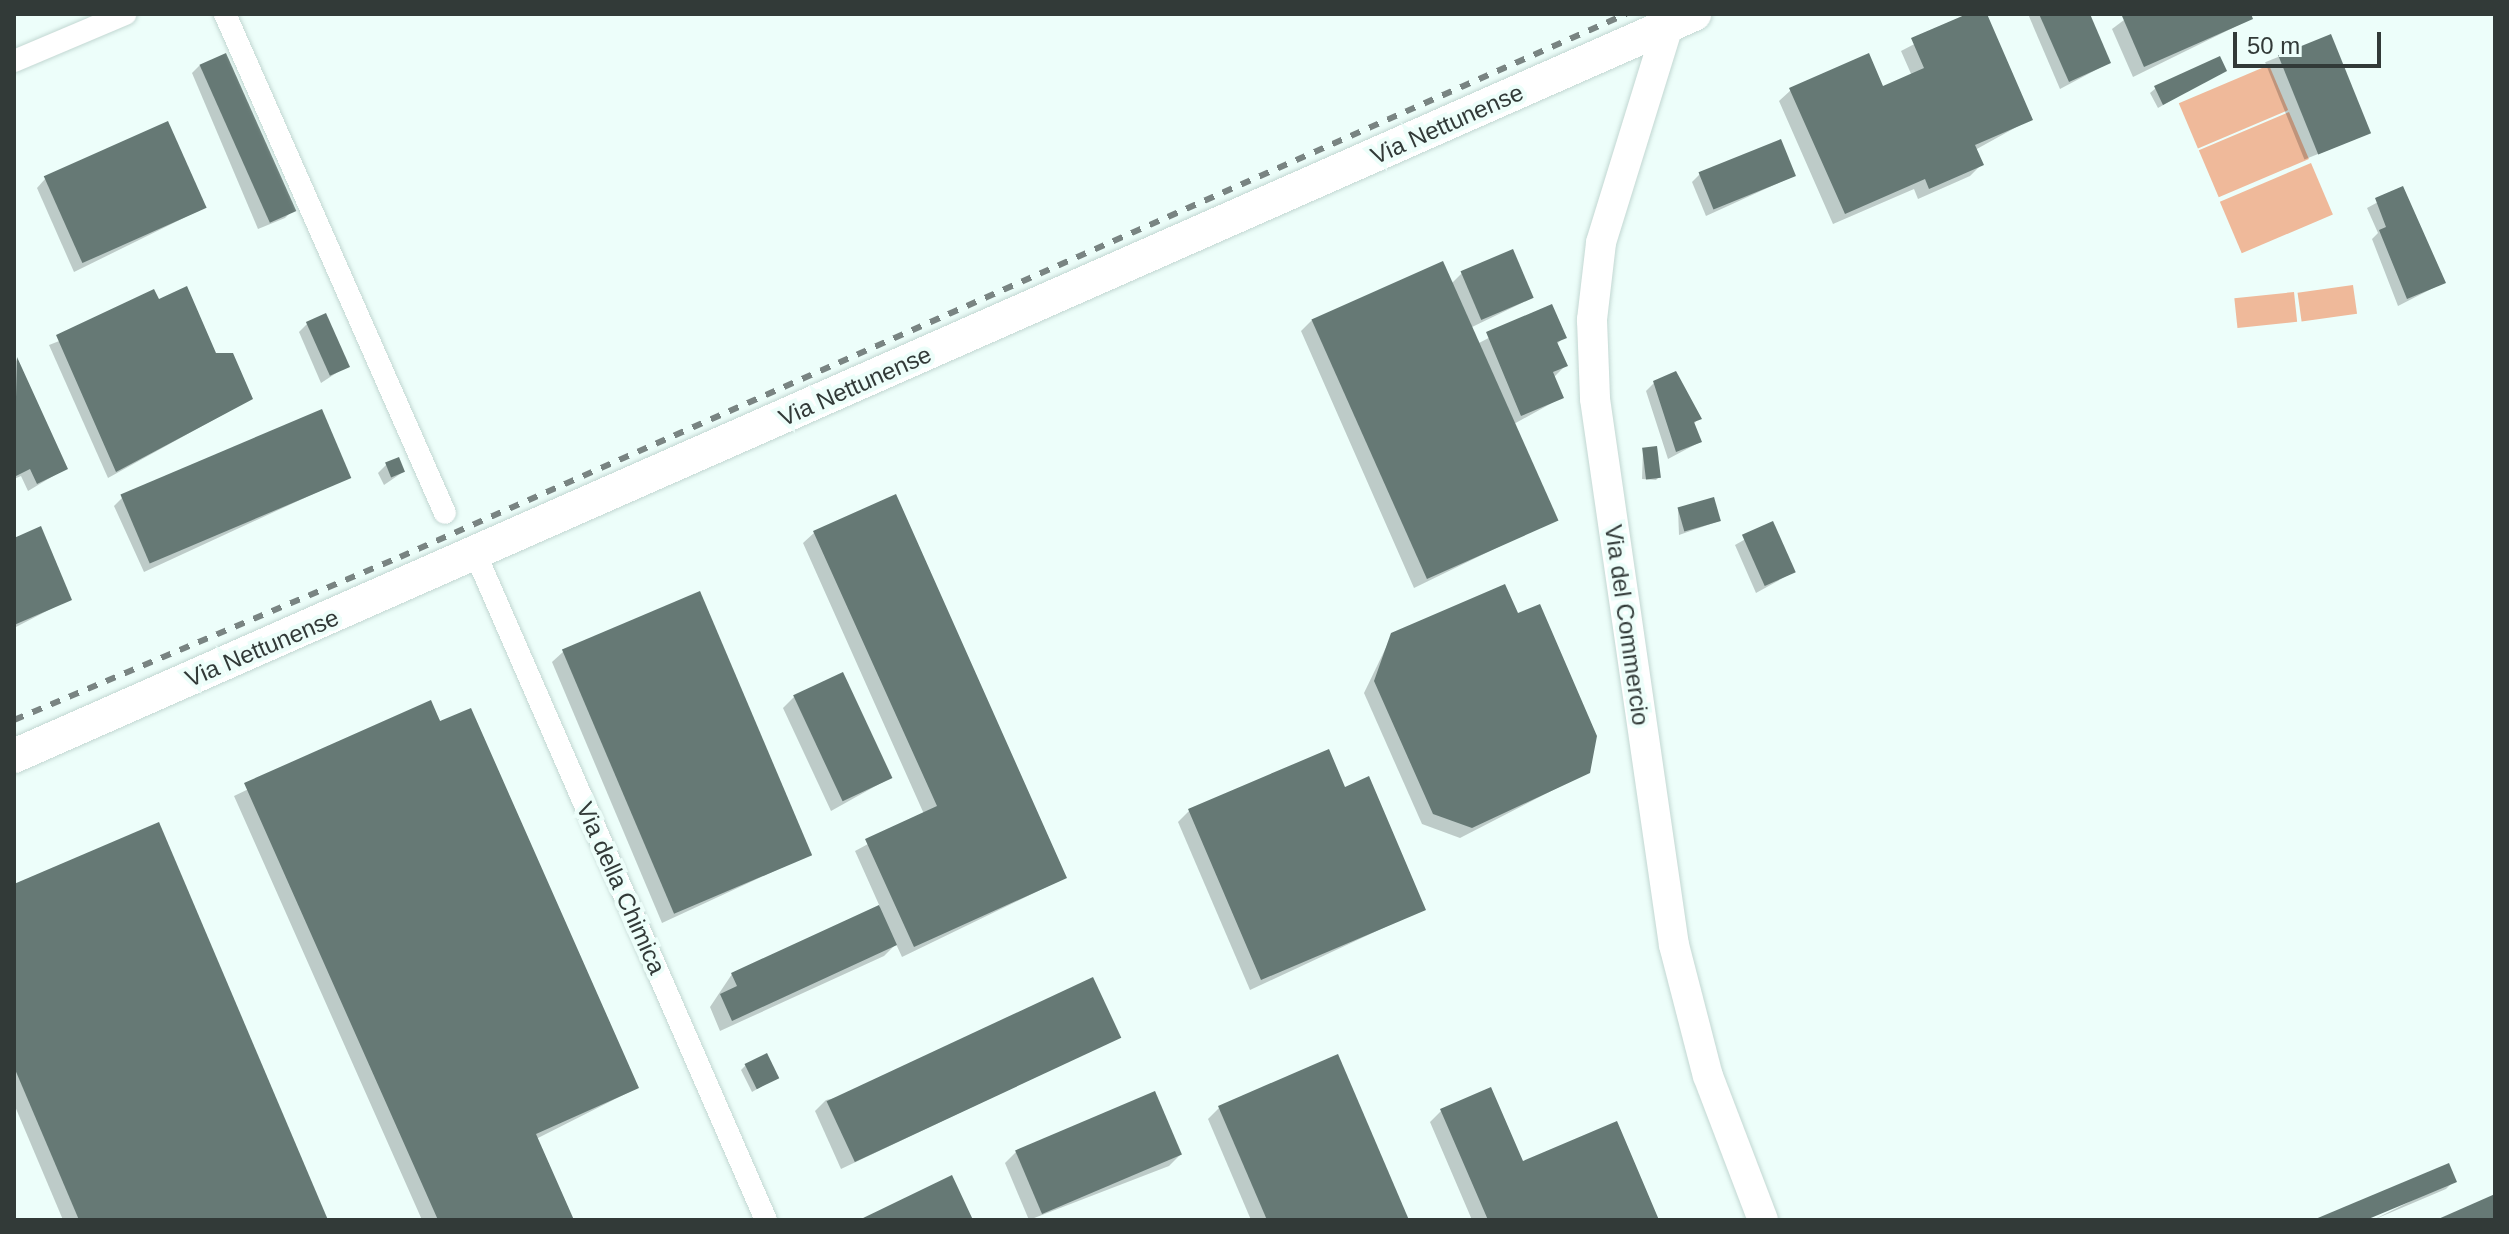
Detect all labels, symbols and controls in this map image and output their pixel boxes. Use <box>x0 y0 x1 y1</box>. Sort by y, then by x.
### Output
scale bar <box>2237 16 2385 66</box>
text: 50 m <box>2247 32 2300 59</box>
street label: Via Nettunense <box>1366 78 1528 170</box>
street label: Via Nettunense <box>774 340 936 432</box>
street label: Via del Commercio <box>1599 523 1655 727</box>
street label: Via Nettunense <box>181 603 343 693</box>
street label: Via della Chimica <box>570 798 672 978</box>

